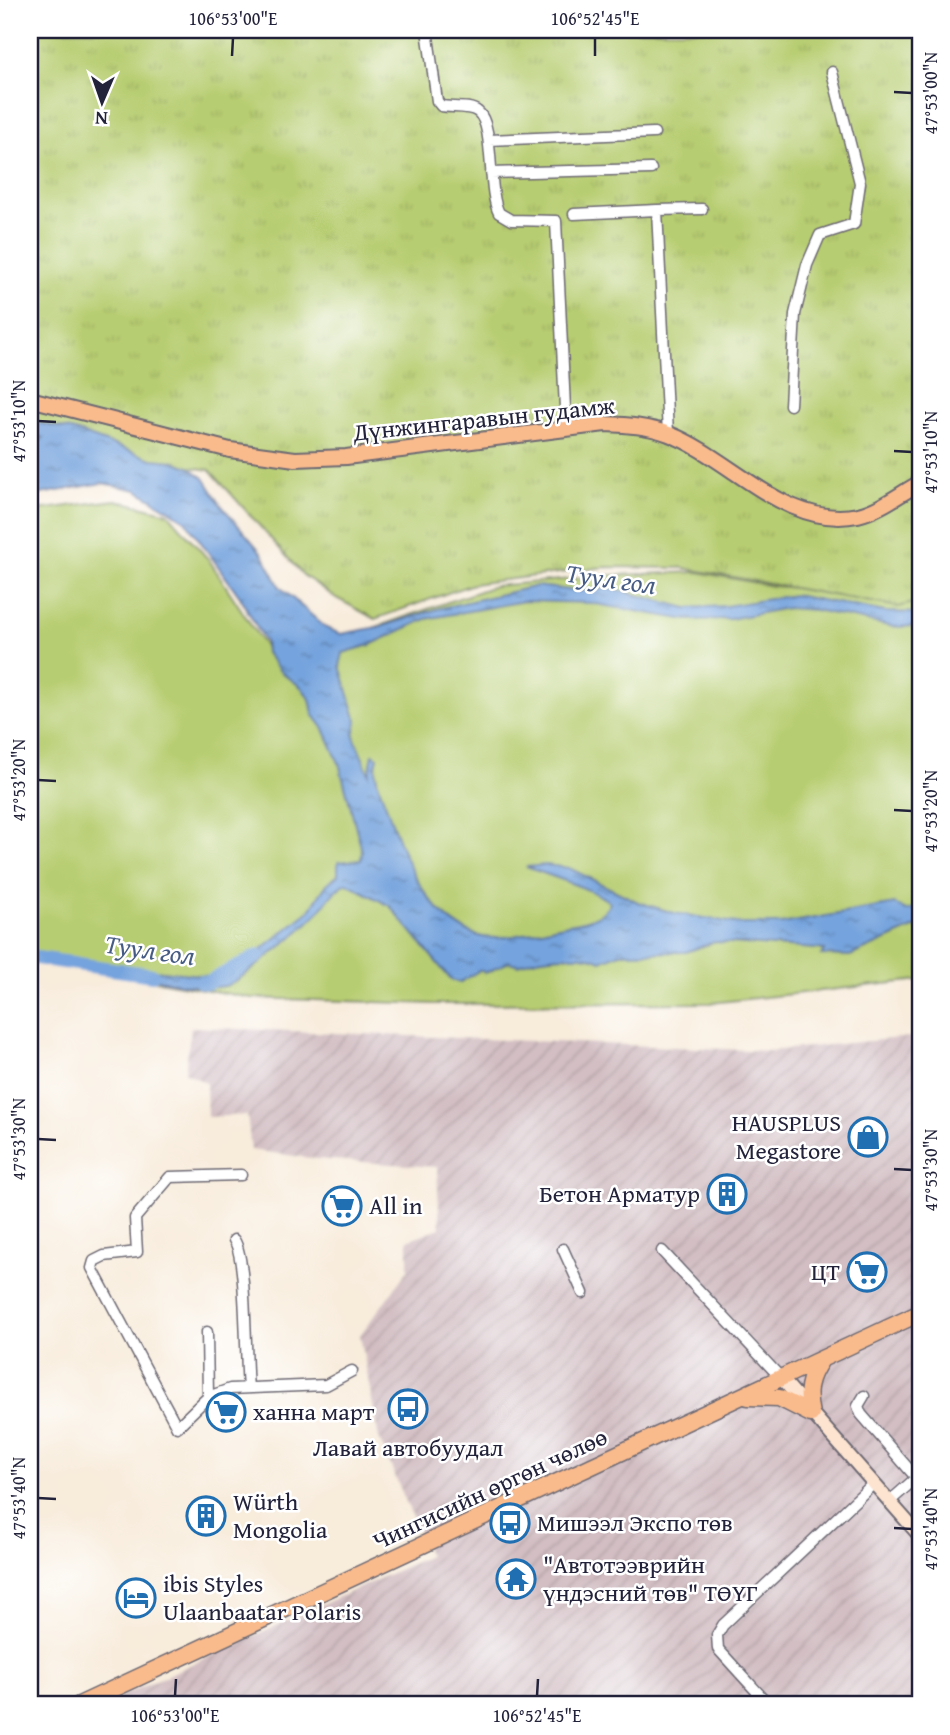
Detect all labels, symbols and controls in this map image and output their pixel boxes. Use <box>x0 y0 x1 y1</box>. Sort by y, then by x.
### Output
text: 106°53'00"E <box>189 5 277 32</box>
text: 106°52'45"E <box>551 5 639 32</box>
text: 47°53'00"N <box>917 51 944 134</box>
north arrow <box>66 66 136 136</box>
text: N <box>94 105 108 133</box>
text: 47°53'10"N <box>5 379 32 462</box>
street label: Дүнжингаравын гудамж <box>350 387 617 450</box>
text: 47°53'10"N <box>917 410 944 493</box>
water label: Туул гол <box>563 553 659 604</box>
text: 47°53'20"N <box>5 738 32 821</box>
text: 47°53'20"N <box>917 769 944 852</box>
water label: Туул гол <box>102 924 198 975</box>
text: 47°53'30"N <box>5 1097 32 1180</box>
place label: HAUSPLUS Megastore <box>732 1105 841 1168</box>
shop icon: HAUSPLUS Megastore <box>847 1116 889 1158</box>
text: 47°53'30"N <box>917 1128 944 1211</box>
building icon: Бетон Арматур <box>706 1173 748 1215</box>
place label: Бетон Арматур <box>539 1176 700 1211</box>
supermarket icon: All in <box>321 1185 363 1227</box>
place label: All in <box>369 1188 423 1223</box>
supermarket icon: ЦТ <box>846 1251 888 1293</box>
place label: ЦТ <box>811 1254 840 1289</box>
bus stop icon: Лавай автобуудал <box>387 1388 429 1430</box>
supermarket icon: ханна март <box>205 1391 247 1433</box>
place label: ханна март <box>253 1394 375 1429</box>
street label: Чингисийн өргөн чөлөө <box>367 1419 613 1558</box>
place label: Лавай автобуудал <box>313 1430 503 1465</box>
text: 47°53'40"N <box>5 1456 32 1539</box>
place label: Würth Mongolia <box>233 1484 328 1547</box>
text: 47°53'40"N <box>917 1487 944 1570</box>
building icon: Würth Mongolia <box>185 1495 227 1537</box>
bus stop icon: Мишээл Экспо төв <box>489 1502 531 1544</box>
place label: Мишээл Экспо төв <box>537 1505 733 1540</box>
place label: "Автотээврийн үндэсний төв" ТӨҮГ <box>543 1547 758 1610</box>
temple icon: "Автотээврийн үндэсний төв" ТӨҮГ <box>495 1558 537 1600</box>
place label: ibis Styles Ulaanbaatar Polaris <box>163 1566 361 1629</box>
hotel icon: ibis Styles Ulaanbaatar Polaris <box>115 1577 157 1619</box>
text: 106°53'00"E <box>131 1702 219 1729</box>
text: 106°52'45"E <box>493 1702 581 1729</box>

